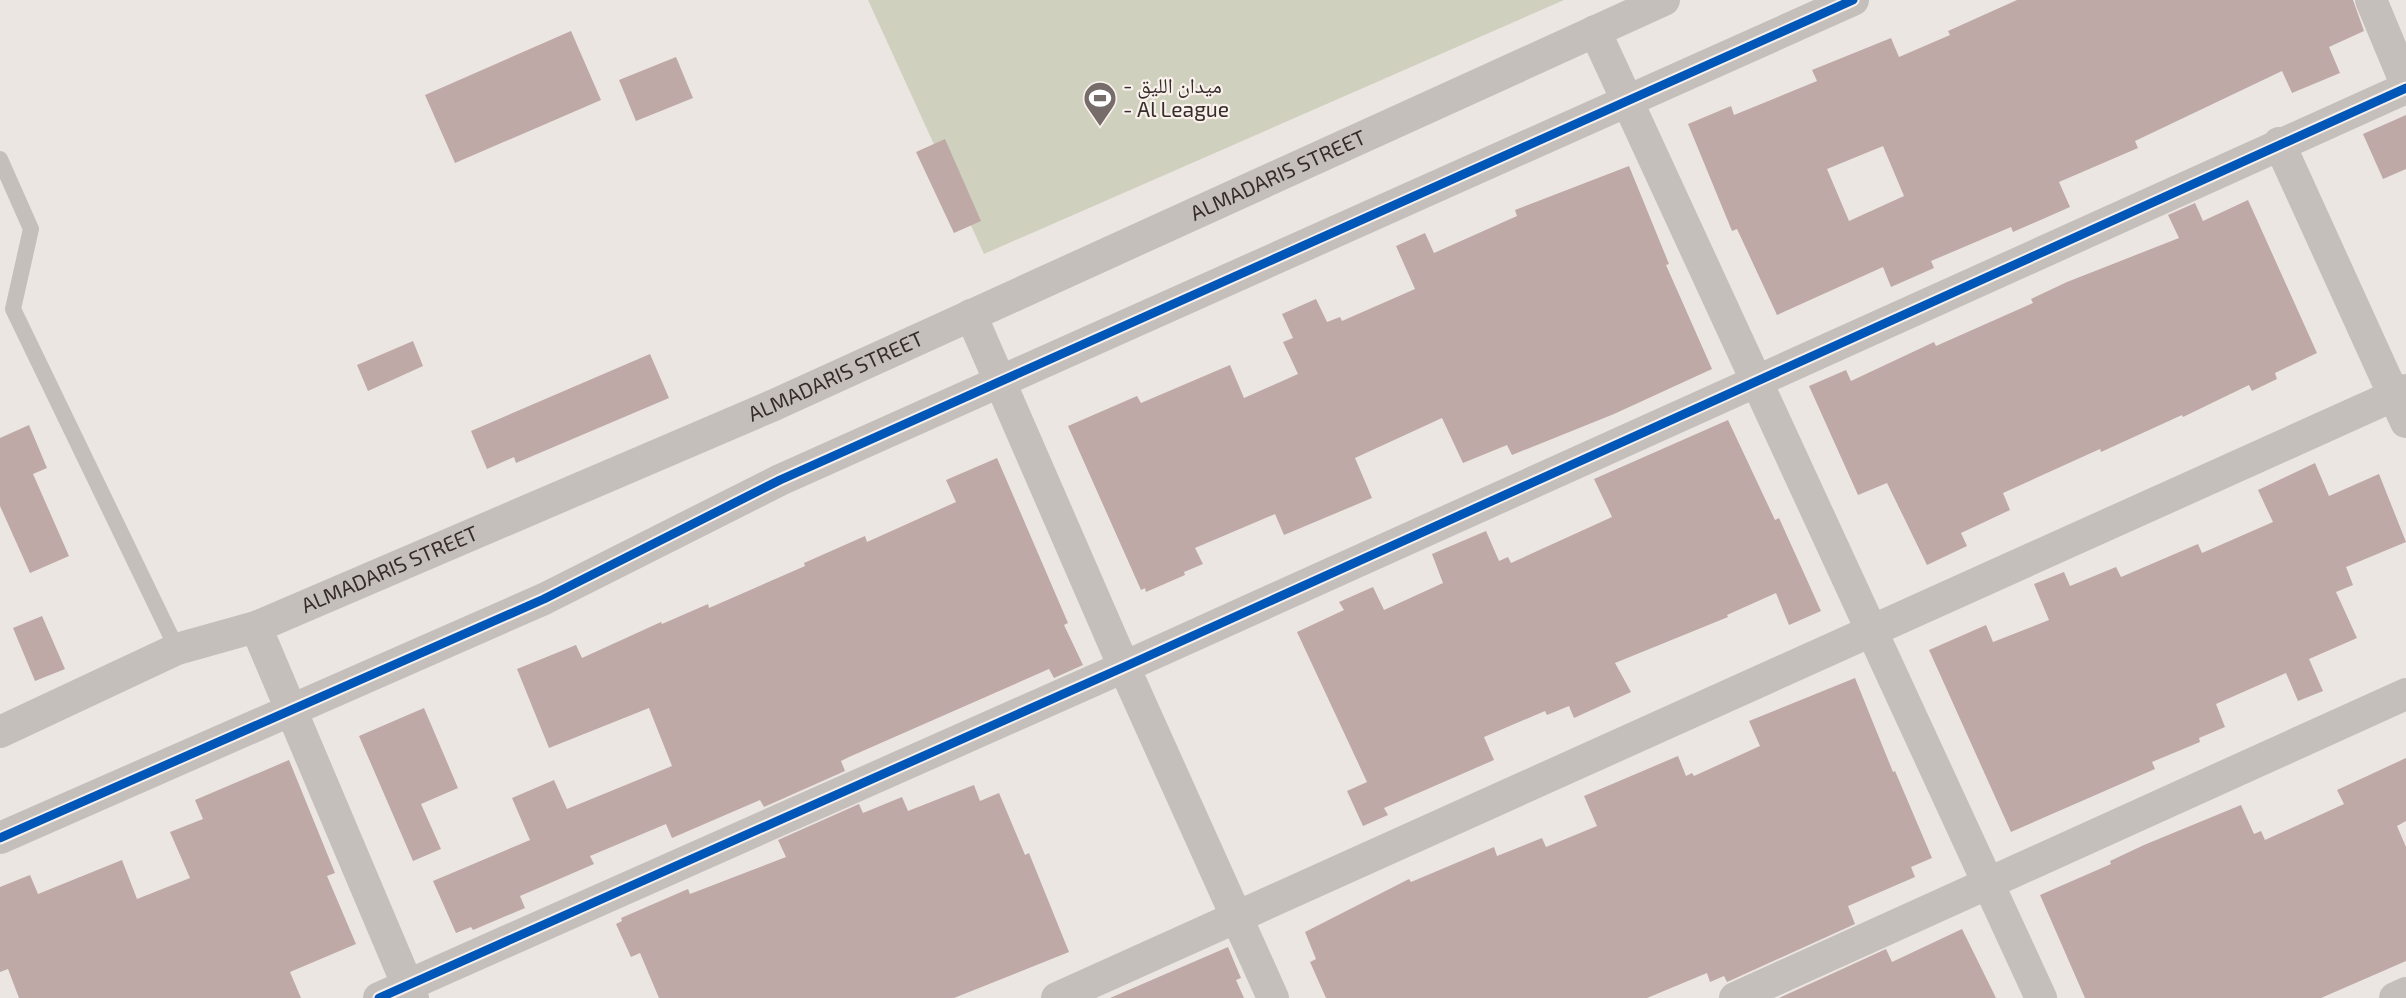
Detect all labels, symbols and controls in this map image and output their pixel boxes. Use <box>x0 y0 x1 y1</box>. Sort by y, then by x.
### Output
place label: - ميدان الليق - Al League <box>1123 72 1229 121</box>
sports icon: - ميدان الليق - Al League <box>1082 80 1118 127</box>
street label: ALMADARIS STREET <box>1186 123 1369 225</box>
street label: ALMADARIS STREET <box>744 325 927 426</box>
street label: ALMADARIS STREET <box>297 519 481 617</box>

